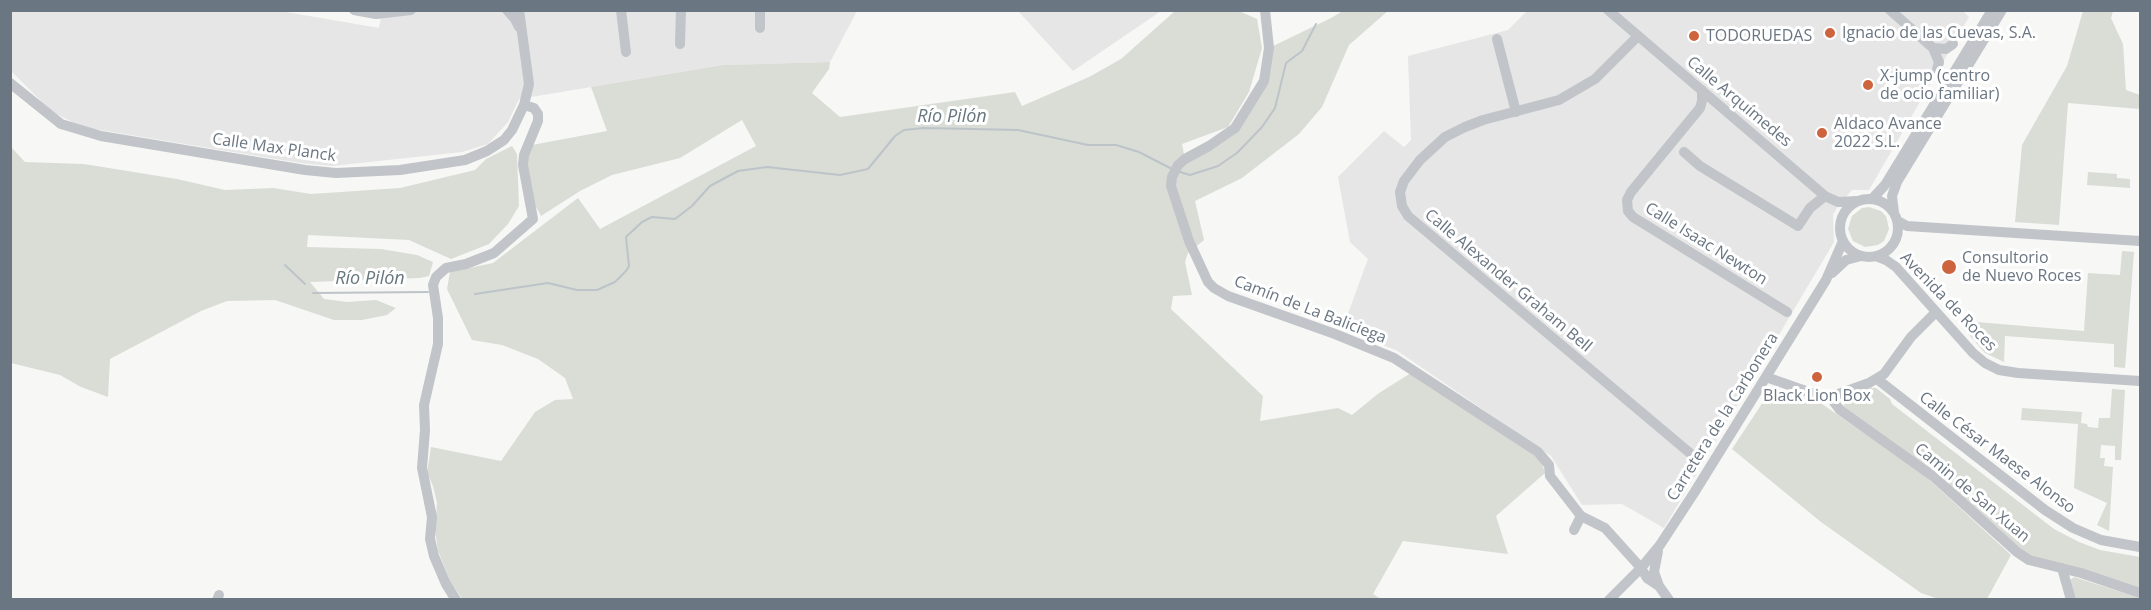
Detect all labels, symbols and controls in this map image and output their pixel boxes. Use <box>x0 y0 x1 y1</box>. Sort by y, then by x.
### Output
place label: Ignacio de las Cuevas, S.A. <box>1842 23 2036 43</box>
place label: TODORUEDAS <box>1706 26 1812 46</box>
marker: Ignacio de las Cuevas, S.A. <box>1823 26 1837 40</box>
marker: TODORUEDAS <box>1687 29 1701 43</box>
street label: Calle Arquímedes <box>1683 53 1795 151</box>
place label: X-jump (centro de ocio familiar) <box>1880 66 1999 104</box>
marker: X-jump (centro de ocio familiar) <box>1861 78 1875 92</box>
water label: Río Pilón <box>917 106 987 128</box>
place label: Aldaco Avance 2022 S.L. <box>1834 114 1942 152</box>
marker: Aldaco Avance 2022 S.L. <box>1815 126 1829 140</box>
street label: Calle Max Planck <box>211 130 337 166</box>
street label: Calle Isaac Newton <box>1641 199 1771 289</box>
street label: Calle Alexander Graham Bell <box>1421 206 1595 356</box>
street label: Avenida de Roces <box>1896 248 2000 356</box>
place label: Consultorio de Nuevo Roces <box>1962 248 2081 286</box>
marker: Consultorio de Nuevo Roces <box>1940 258 1958 276</box>
water label: Río Pilón <box>335 268 405 290</box>
street label: Camín de La Baliciega <box>1231 272 1389 348</box>
street label: Carretera de la Carbonera <box>1663 329 1783 505</box>
marker: Black Lion Box <box>1810 370 1824 384</box>
place label: Black Lion Box <box>1763 386 1871 406</box>
street label: Calle César Maese Alonso <box>1915 388 2079 518</box>
street label: Camin de San Xuan <box>1911 439 2033 547</box>

